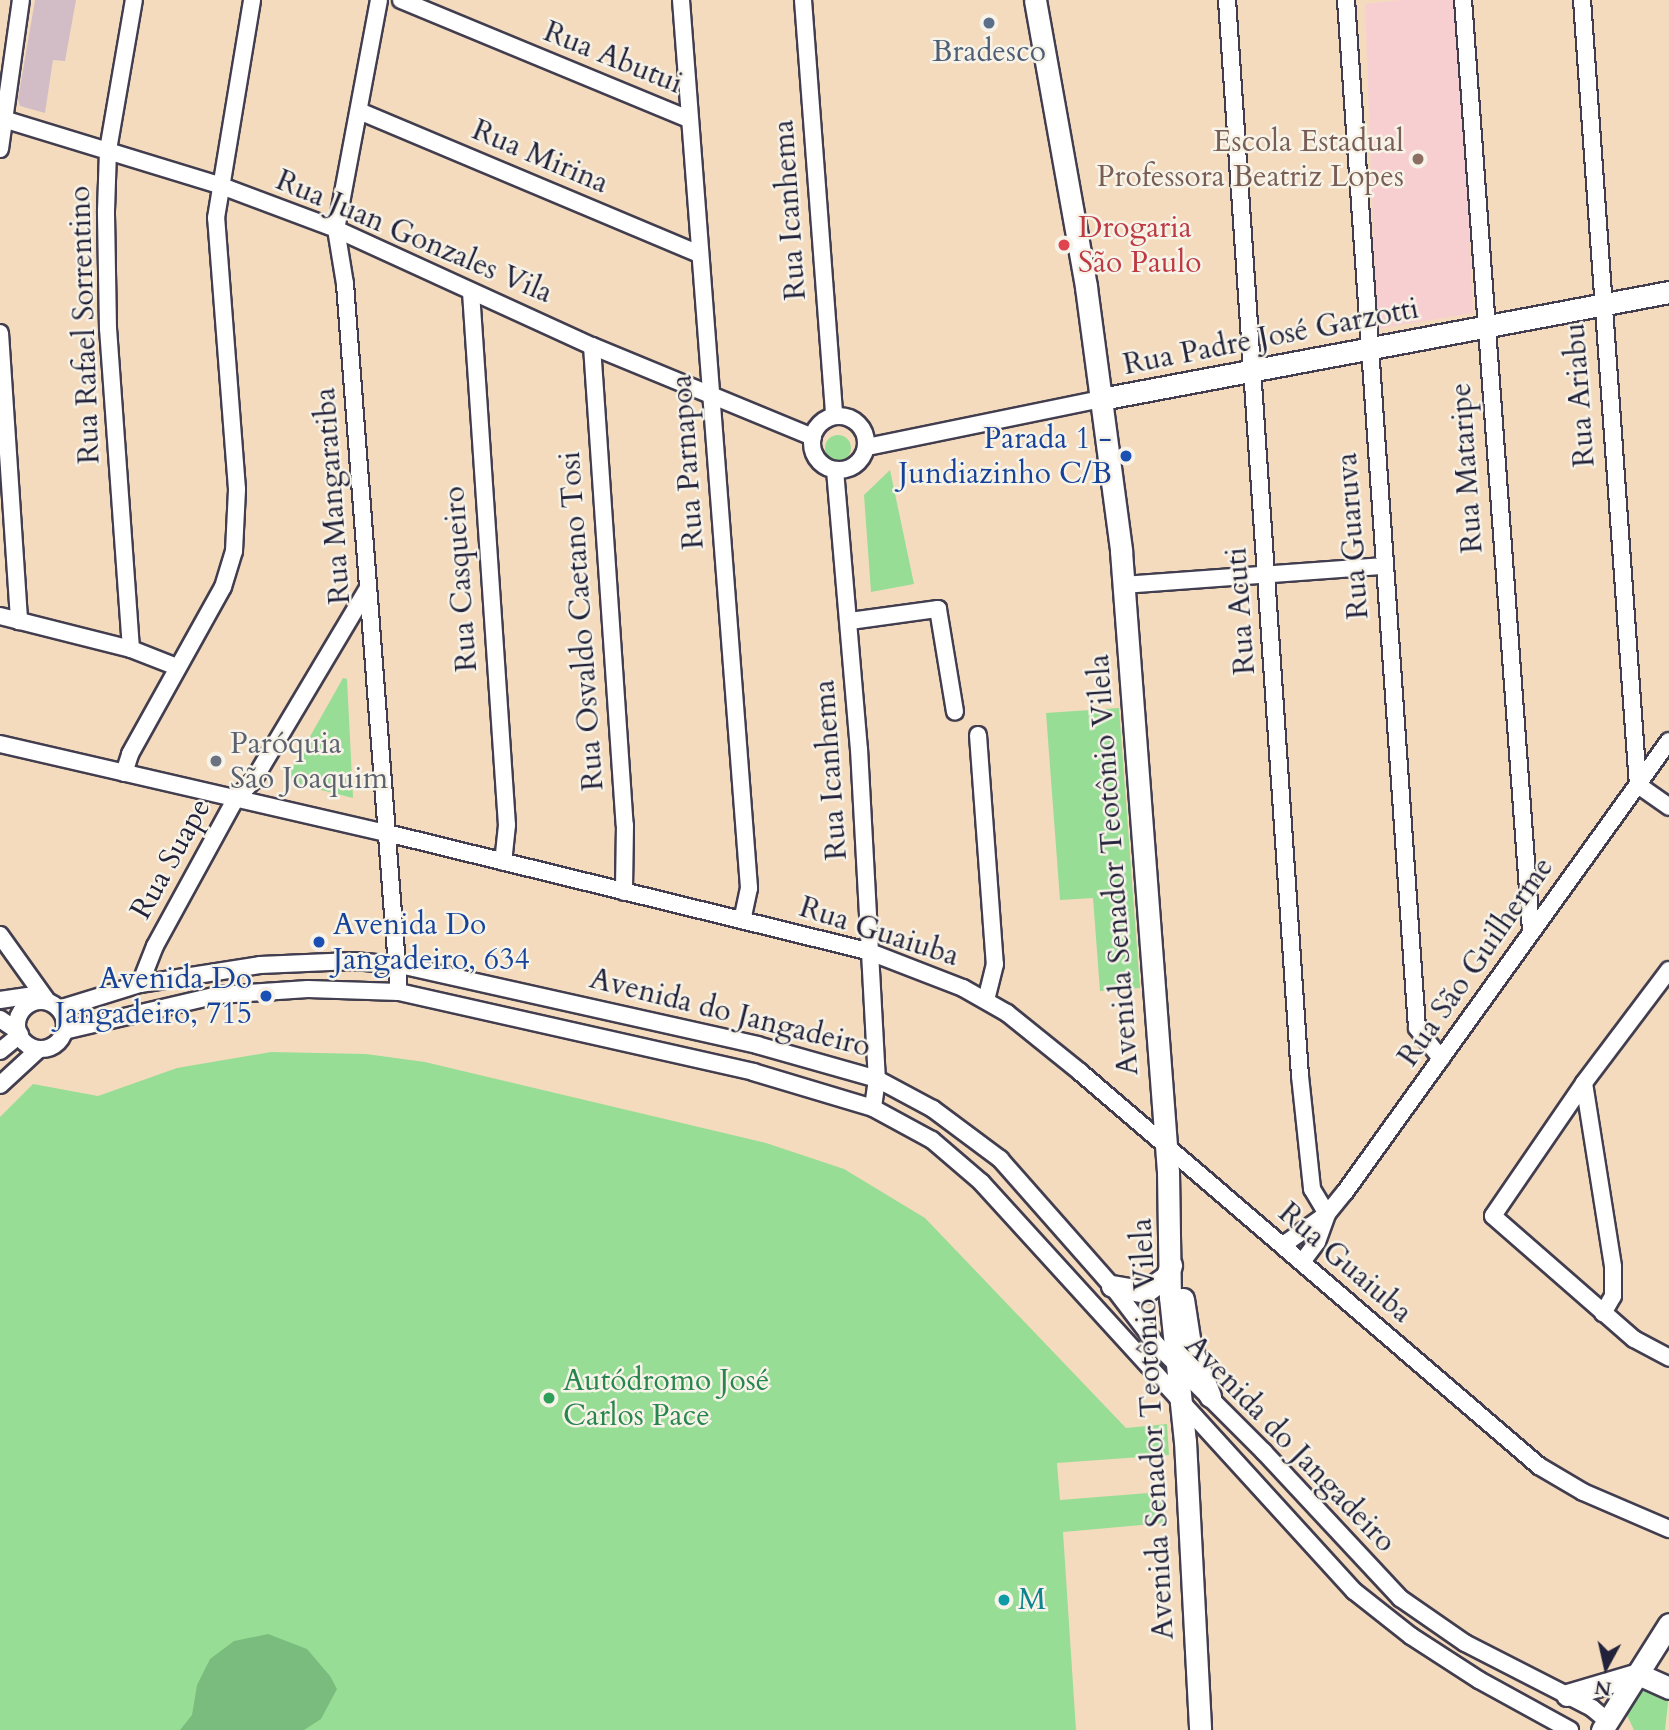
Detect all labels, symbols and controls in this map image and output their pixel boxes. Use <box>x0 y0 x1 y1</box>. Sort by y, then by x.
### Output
street label: Rua Abutui <box>538 14 688 102</box>
marker: Bradesco <box>981 15 997 31</box>
place label: Bradesco <box>932 34 1046 70</box>
street label: Rua Mirina <box>467 112 613 202</box>
street label: Rua Icanhema <box>766 119 814 301</box>
place label: Escola Estadual Professora Beatriz Lopes <box>1097 124 1404 194</box>
marker: Escola Estadual Professora Beatriz Lopes <box>1410 151 1426 167</box>
street label: Rua Juan Gonzales Vila <box>270 162 558 312</box>
street label: Rua Rafael Sorrentino <box>62 185 108 465</box>
place label: Drogaria São Paulo <box>1078 210 1201 280</box>
marker: Drogaria São Paulo <box>1056 237 1072 253</box>
street label: Rua Padre José Garzotti <box>1120 291 1422 383</box>
street label: Rua Ariabu <box>1557 322 1603 468</box>
street label: Rua Parnapoa <box>664 373 712 551</box>
street label: Rua Mataripe <box>1443 382 1491 554</box>
street label: Rua Mangaratiba <box>307 386 359 606</box>
place label: Parada 1 - Jundiazinho C/B <box>898 421 1112 491</box>
marker: Parada 1 - Jundiazinho C/B <box>1118 448 1134 464</box>
street label: Rua Osvaldo Caetano Tosi <box>552 450 612 792</box>
street label: Rua Guaruva <box>1329 451 1377 621</box>
street label: Rua Casqueiro <box>437 485 485 673</box>
street label: Rua Acuti <box>1219 546 1263 676</box>
street label: Avenida Senador Teotônio Vilela <box>1081 653 1147 1077</box>
street label: Rua Icanhema <box>807 679 855 861</box>
place label: Paróquia São Joaquim <box>230 726 388 796</box>
marker: Paróquia São Joaquim <box>208 753 224 769</box>
street label: Rua Suape <box>123 792 219 926</box>
street label: Rua São Guilherme <box>1390 851 1562 1073</box>
street label: Rua Guaiuba <box>795 889 963 975</box>
place label: Avenida Do Jangadeiro, 634 <box>333 907 530 978</box>
marker: Avenida Do Jangadeiro, 634 <box>311 934 327 950</box>
place label: Avenida Do Jangadeiro, 715 <box>55 961 252 1032</box>
street label: Avenida do Jangadeiro <box>586 961 874 1065</box>
marker: Avenida Do Jangadeiro, 715 <box>258 988 274 1004</box>
street label: Rua Guaiuba <box>1271 1195 1419 1331</box>
street label: Avenida Senador Teotônio Vilela <box>1124 1217 1182 1641</box>
street label: Avenida do Jangadeiro <box>1177 1328 1403 1560</box>
place label: Autódromo José Carlos Pace <box>563 1363 769 1434</box>
marker: Autódromo José Carlos Pace <box>541 1390 557 1406</box>
place label: M <box>1018 1582 1046 1618</box>
marker: M <box>996 1592 1012 1608</box>
north arrow <box>1571 1632 1641 1702</box>
text: N <box>1593 1674 1613 1702</box>

